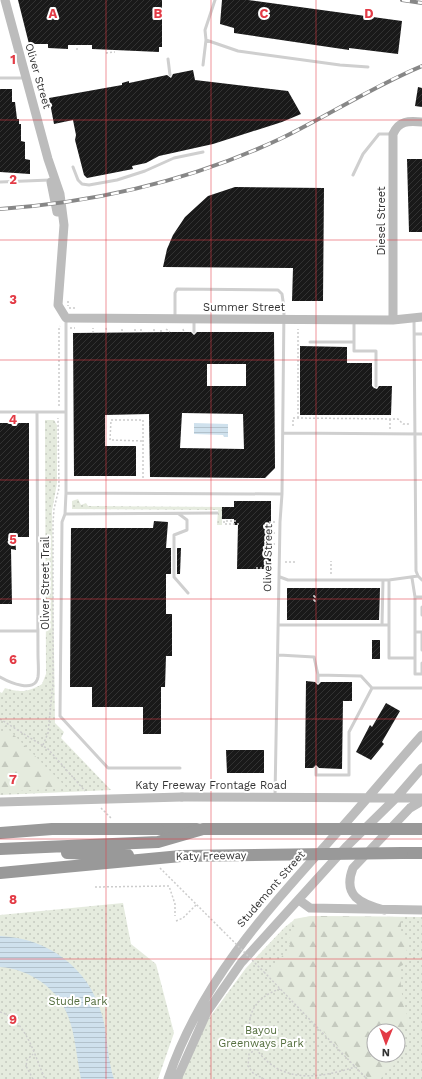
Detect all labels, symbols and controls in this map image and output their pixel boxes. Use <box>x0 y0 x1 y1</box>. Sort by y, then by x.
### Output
text: A <box>49 6 58 21</box>
text: B <box>154 6 163 21</box>
text: C <box>260 6 269 21</box>
text: D <box>364 6 374 21</box>
street label: Oliver Street <box>22 42 54 111</box>
text: 1 <box>10 52 16 67</box>
text: 2 <box>9 172 17 187</box>
street label: Diesel Street <box>375 186 388 256</box>
text: 3 <box>9 292 17 307</box>
street label: Summer Street <box>203 301 285 314</box>
text: 4 <box>9 412 18 427</box>
street label: Oliver Street <box>261 524 275 592</box>
text: 5 <box>9 532 17 547</box>
street label: Oliver Street Trail <box>39 535 52 630</box>
text: 6 <box>9 652 17 667</box>
text: 7 <box>9 772 17 787</box>
street label: Katy Freeway Frontage Road <box>135 779 287 792</box>
street label: Studemont Street <box>234 848 308 930</box>
street label: Katy Freeway <box>176 849 247 863</box>
text: 8 <box>9 892 17 907</box>
park label: Stude Park <box>48 995 108 1008</box>
text: 9 <box>9 1012 17 1027</box>
north arrow <box>366 1023 406 1063</box>
park label: Bayou Greenways Park <box>218 1024 304 1050</box>
text: N <box>382 1046 390 1059</box>

